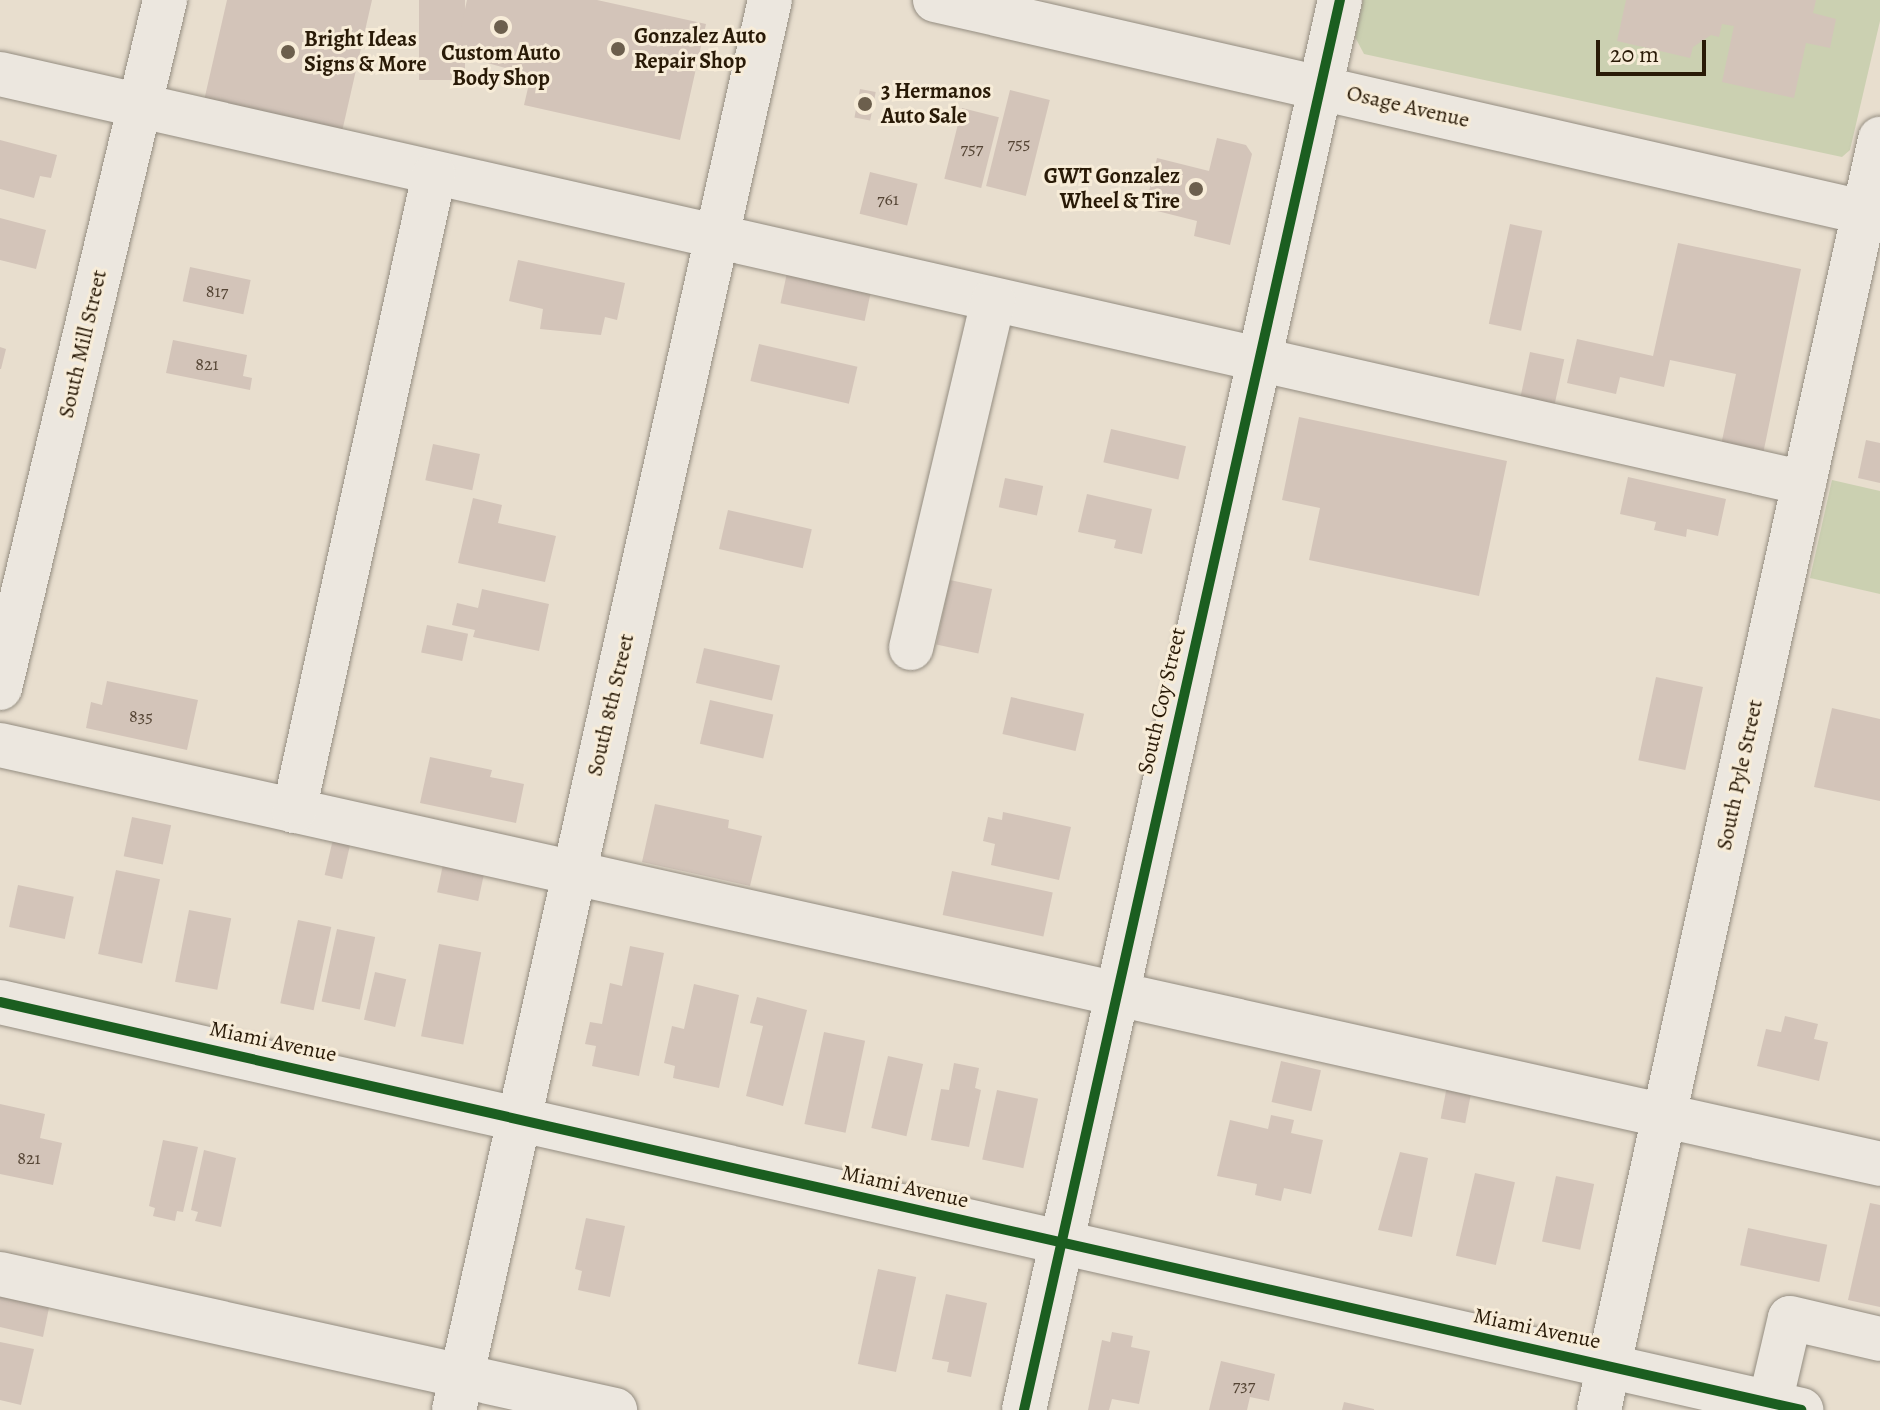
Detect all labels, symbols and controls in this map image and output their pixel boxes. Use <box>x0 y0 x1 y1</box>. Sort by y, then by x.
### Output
marker: Custom Auto Body Shop <box>492 18 510 36</box>
place label: Gonzalez Auto Repair Shop <box>634 23 766 74</box>
scale bar <box>1600 24 1710 74</box>
place label: Bright Ideas Signs & More <box>304 26 427 78</box>
text: 20 m <box>1610 38 1659 70</box>
place label: Custom Auto Body Shop <box>441 40 561 92</box>
marker: Gonzalez Auto Repair Shop <box>609 40 627 58</box>
marker: Bright Ideas Signs & More <box>279 43 297 61</box>
place label: 3 Hermanos Auto Sale <box>881 78 991 130</box>
street label: Osage Avenue <box>1344 80 1472 134</box>
marker: 3 Hermanos Auto Sale <box>856 95 874 113</box>
house number: 755 <box>1007 132 1031 154</box>
house number: 757 <box>961 137 983 159</box>
place label: GWT Gonzalez Wheel & Tire <box>1044 163 1180 214</box>
marker: GWT Gonzalez Wheel & Tire <box>1187 180 1205 198</box>
house number: 761 <box>877 188 899 210</box>
street label: South Mill Street <box>53 267 113 421</box>
house number: 817 <box>206 280 228 302</box>
house number: 821 <box>195 353 219 375</box>
street label: South Coy Street <box>1132 625 1192 777</box>
street label: South 8th Street <box>582 631 640 779</box>
street label: South Pyle Street <box>1711 697 1769 853</box>
house number: 835 <box>129 705 153 727</box>
street label: Miami Avenue <box>207 1016 339 1068</box>
house number: 821 <box>17 1147 41 1169</box>
street label: Miami Avenue <box>839 1160 971 1214</box>
street label: Miami Avenue <box>1471 1303 1603 1355</box>
house number: 737 <box>1233 1374 1255 1396</box>

